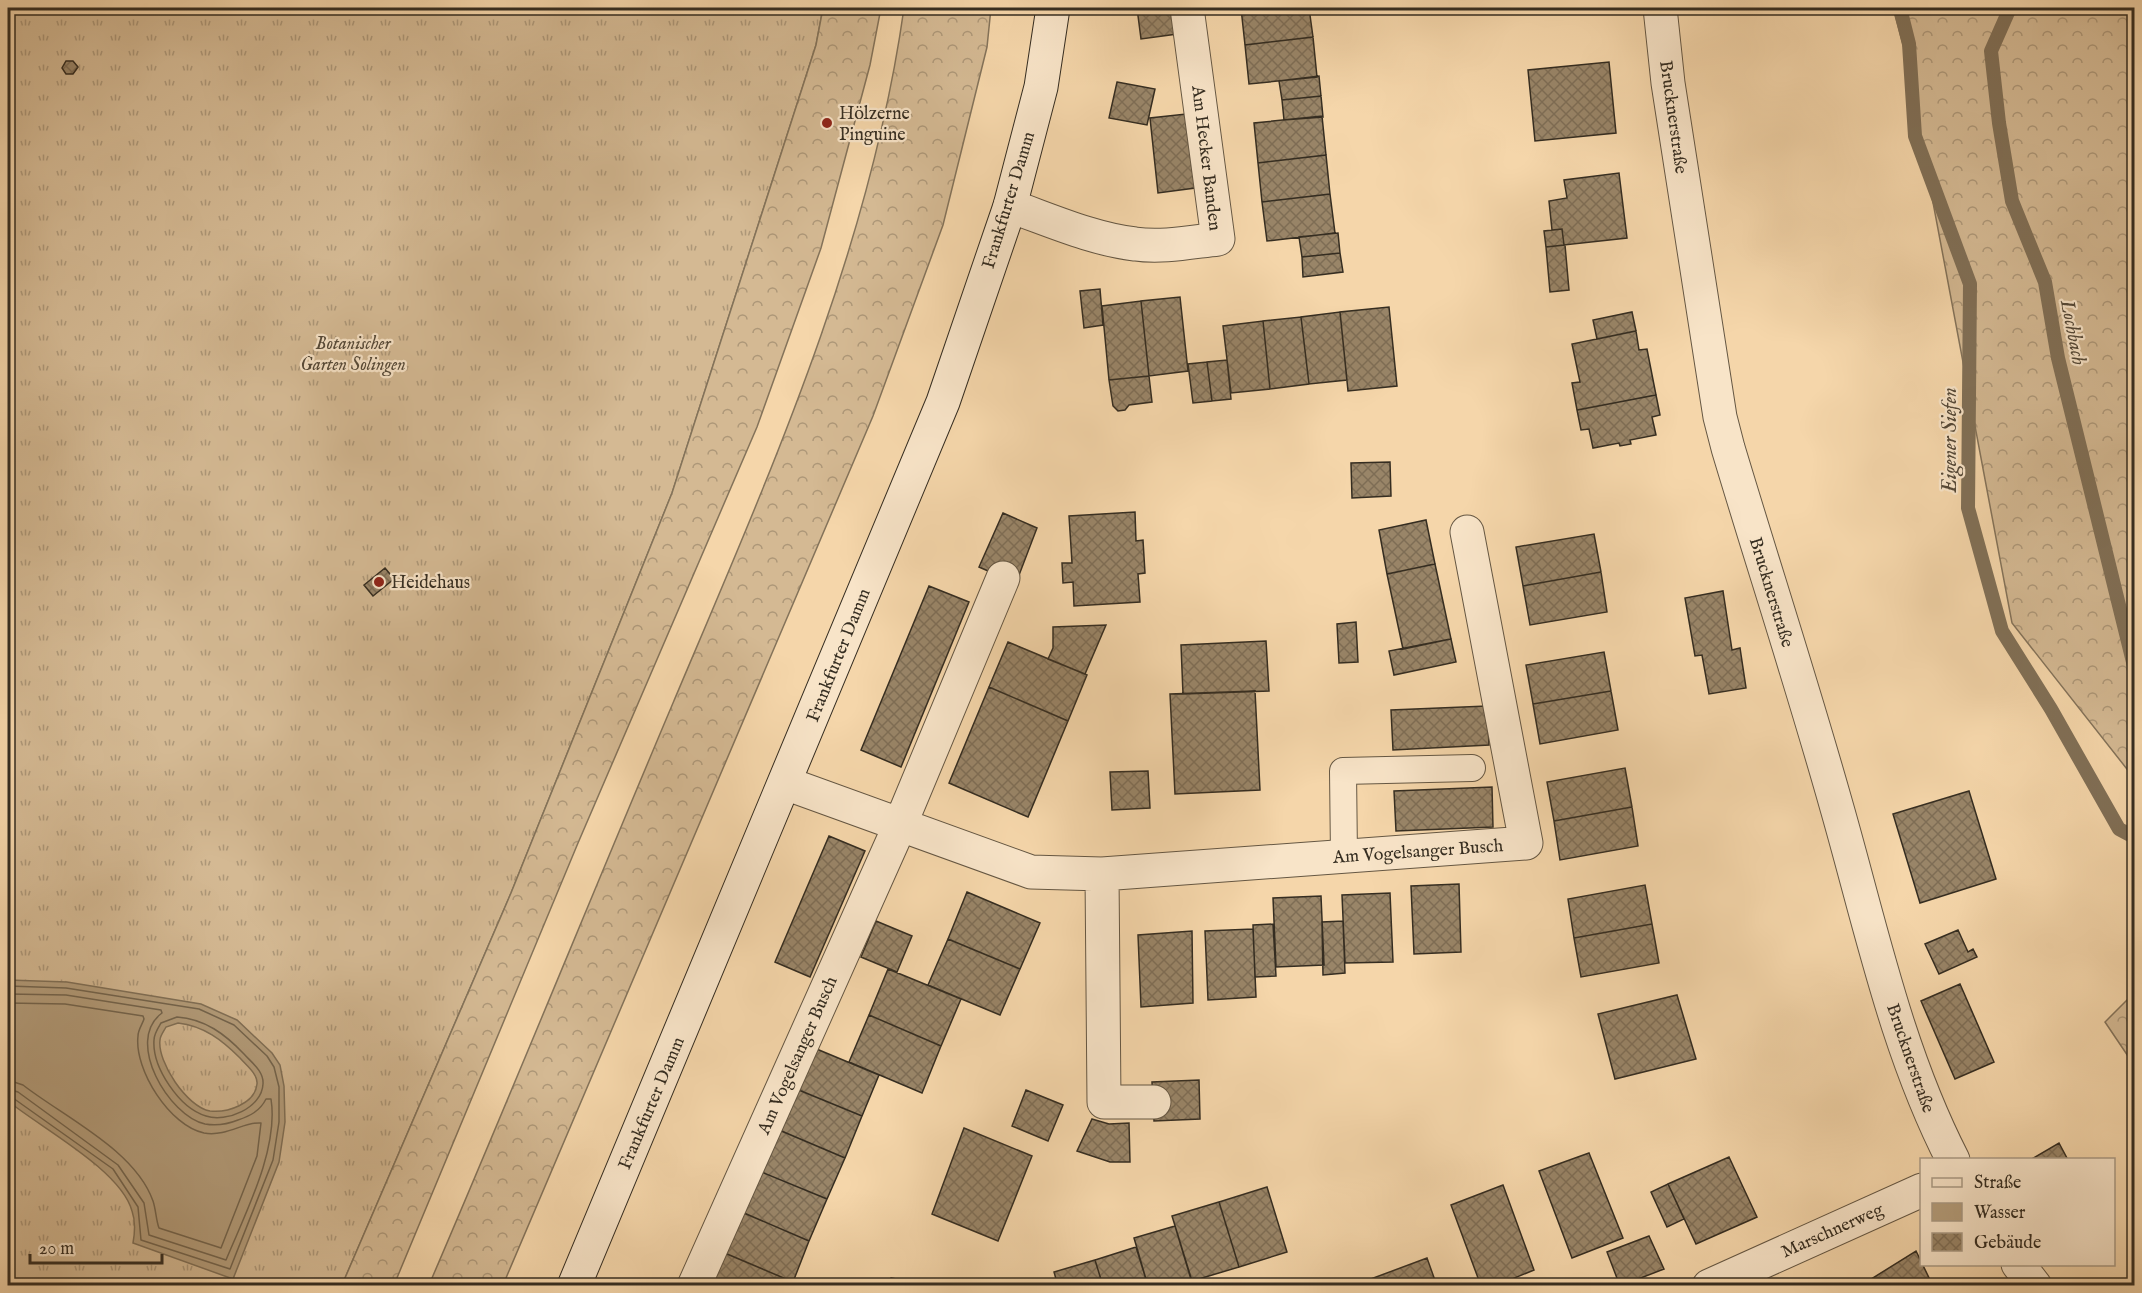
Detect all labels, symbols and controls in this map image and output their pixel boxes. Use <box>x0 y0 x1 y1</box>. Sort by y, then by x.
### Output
street label: Brucknerstraße <box>1653 59 1692 175</box>
street label: Am Hecker Banden <box>1185 83 1226 233</box>
place label: Hölzerne Pinguine <box>839 103 910 147</box>
marker: Hölzerne Pinguine <box>820 116 834 130</box>
street label: Frankfurter Damm <box>978 129 1041 272</box>
water label: Lochbach <box>2054 297 2091 368</box>
park label: Botanischer Garten Solingen <box>300 333 406 377</box>
water label: Eigener Siefen <box>1938 387 1964 494</box>
street label: Brucknerstraße <box>1743 535 1798 650</box>
place label: Heidehaus <box>391 572 470 595</box>
marker: Heidehaus <box>372 575 386 589</box>
street label: Frankfurter Damm <box>802 585 877 726</box>
street label: Am Vogelsanger Busch <box>1331 835 1504 870</box>
street label: Am Vogelsanger Busch <box>753 973 844 1139</box>
street label: Brucknerstraße <box>1880 1001 1939 1116</box>
street label: Frankfurter Damm <box>614 1034 691 1174</box>
legend <box>1920 1158 2115 1266</box>
text: Straße <box>1974 1172 2021 1195</box>
street label: Marschnerweg <box>1778 1199 1887 1264</box>
text: Wasser <box>1974 1202 2026 1225</box>
scale bar <box>30 1227 162 1265</box>
text: Gebäude <box>1974 1232 2041 1255</box>
text: 20 m <box>39 1238 74 1261</box>

